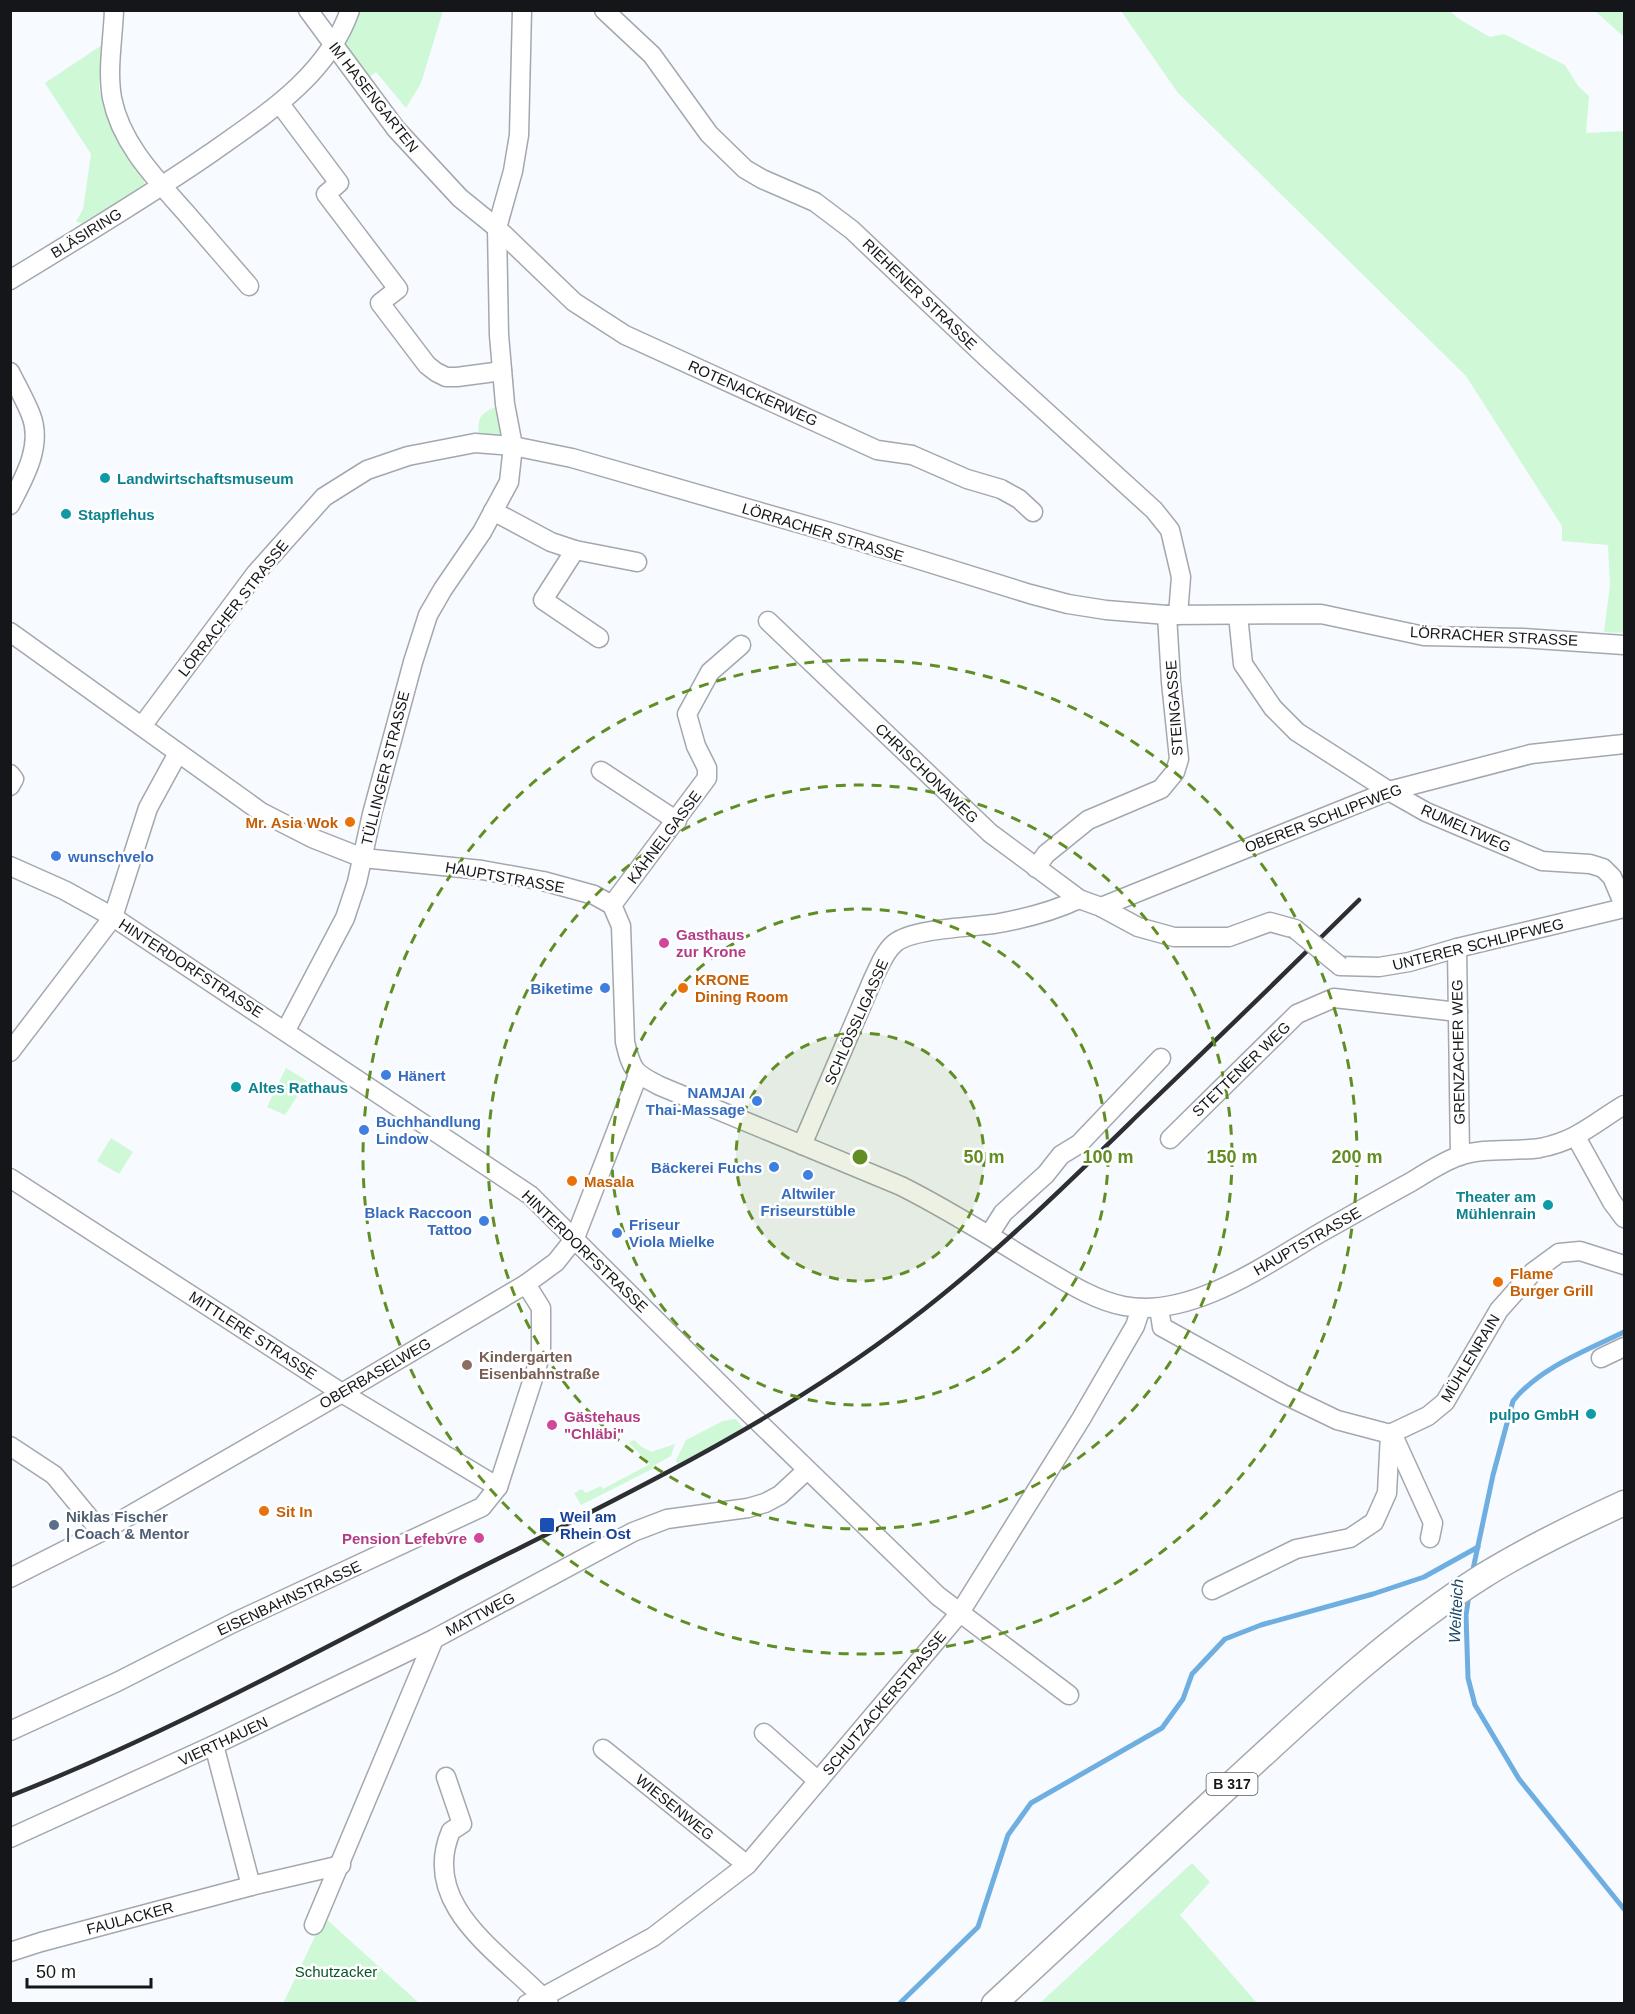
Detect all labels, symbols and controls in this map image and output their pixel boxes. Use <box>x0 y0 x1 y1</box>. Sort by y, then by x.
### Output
street label: IM HASENGARTEN <box>326 39 422 155</box>
street label: BLÄSIRING <box>48 205 124 261</box>
street label: RIEHENER STRASSE <box>860 235 980 353</box>
street label: ROTENACKERWEG <box>686 357 820 429</box>
place label: Landwirtschaftsmuseum <box>117 470 294 487</box>
marker: Landwirtschaftsmuseum <box>98 471 112 485</box>
street label: LÖRRACHER STRASSE <box>740 499 906 565</box>
place label: Stapflehus <box>78 506 155 523</box>
marker: Stapflehus <box>59 507 73 521</box>
street label: LÖRRACHER STRASSE <box>174 536 292 680</box>
street label: LÖRRACHER STRASSE <box>1409 623 1579 649</box>
street label: STEINGASSE <box>1162 660 1186 756</box>
street label: TÜLLINGER STRASSE <box>358 689 412 847</box>
street label: CHRISCHONAWEG <box>872 720 982 826</box>
street label: OBERER SCHLIPFWEG <box>1242 780 1404 856</box>
street label: KÄHNELGASSE <box>624 787 704 887</box>
street label: RUMELTWEG <box>1419 801 1513 855</box>
place label: Mr. Asia Wok <box>245 814 339 831</box>
marker: Mr. Asia Wok <box>343 815 357 829</box>
place label: wunschvelo <box>67 848 154 865</box>
marker: wunschvelo <box>49 849 63 863</box>
street label: HAUPTSTRASSE <box>444 858 566 896</box>
street label: UNTERER SCHLIPFWEG <box>1391 914 1565 974</box>
street label: HINTERDORFSTRASSE <box>116 915 266 1021</box>
place label: Gasthaus zur Krone <box>676 926 746 960</box>
marker: Gasthaus zur Krone <box>657 936 671 950</box>
street label: SCHLÖSSLIGASSE <box>821 956 891 1088</box>
place label: KRONE Dining Room <box>695 971 788 1005</box>
street label: GRENZACHER WEG <box>1448 979 1468 1125</box>
place label: Biketime <box>530 980 593 997</box>
marker: Biketime <box>598 981 612 995</box>
marker: KRONE Dining Room <box>676 981 690 995</box>
street label: STETTENER WEG <box>1189 1018 1293 1120</box>
place label: Hänert <box>398 1067 446 1084</box>
marker: Hänert <box>379 1068 393 1082</box>
place label: Altes Rathaus <box>248 1079 348 1096</box>
marker: Altes Rathaus <box>229 1080 243 1094</box>
place label: NAMJAI Thai-Massage <box>646 1084 745 1118</box>
marker: NAMJAI Thai-Massage <box>750 1094 764 1108</box>
place label: Buchhandlung Lindow <box>376 1113 481 1147</box>
marker: Buchhandlung Lindow <box>357 1123 371 1137</box>
centre of rings <box>850 1147 870 1167</box>
text: 50 m <box>963 1147 1005 1167</box>
text: 100 m <box>1082 1147 1134 1167</box>
text: 150 m <box>1206 1147 1258 1167</box>
text: 200 m <box>1331 1147 1383 1167</box>
place label: Bäckerei Fuchs <box>651 1159 762 1176</box>
marker: Bäckerei Fuchs <box>767 1160 781 1174</box>
marker: Altwiler Friseurstüble <box>801 1168 815 1182</box>
place label: Masala <box>584 1173 635 1190</box>
marker: Masala <box>565 1174 579 1188</box>
place label: Altwiler Friseurstüble <box>760 1185 856 1219</box>
street label: HINTERDORFSTRASSE <box>519 1186 651 1316</box>
place label: Theater am Mühlenrain <box>1456 1188 1536 1222</box>
marker: Theater am Mühlenrain <box>1541 1198 1555 1212</box>
street label: HAUPTSTRASSE <box>1250 1203 1364 1279</box>
place label: Black Raccoon Tattoo <box>364 1204 472 1238</box>
marker: Black Raccoon Tattoo <box>477 1214 491 1228</box>
place label: Friseur Viola Mielke <box>629 1216 715 1250</box>
marker: Friseur Viola Mielke <box>610 1226 624 1240</box>
place label: Flame Burger Grill <box>1510 1265 1593 1299</box>
marker: Flame Burger Grill <box>1491 1275 1505 1289</box>
street label: MITTLERE STRASSE <box>186 1287 320 1383</box>
street label: MÜHLENRAIN <box>1437 1311 1503 1405</box>
street label: OBERBASELWEG <box>316 1334 434 1412</box>
place label: Kindergarten Eisenbahnstraße <box>479 1348 600 1382</box>
marker: Kindergarten Eisenbahnstraße <box>460 1358 474 1372</box>
place label: pulpo GmbH <box>1489 1406 1579 1423</box>
marker: pulpo GmbH <box>1584 1407 1598 1421</box>
place label: Gästehaus "Chläbi" <box>564 1408 641 1442</box>
marker: Gästehaus "Chläbi" <box>545 1418 559 1432</box>
place label: Sit In <box>276 1503 313 1520</box>
marker: Sit In <box>257 1504 271 1518</box>
place label: Niklas Fischer | Coach & Mentor <box>66 1508 190 1542</box>
place label: Weil am Rhein Ost <box>560 1508 631 1542</box>
marker: Weil am Rhein Ost <box>538 1516 556 1534</box>
marker: Niklas Fischer | Coach & Mentor <box>47 1518 61 1532</box>
place label: Pension Lefebvre <box>342 1530 467 1547</box>
marker: Pension Lefebvre <box>472 1531 486 1545</box>
street label: EISENBAHNSTRASSE <box>214 1557 364 1639</box>
water label: Weilteich <box>1446 1578 1466 1644</box>
street label: MATTWEG <box>443 1589 517 1639</box>
street label: SCHUTZACKERSTRASSE <box>819 1628 949 1778</box>
street label: VIERTHAUEN <box>176 1713 270 1769</box>
street label: WIESENWEG <box>633 1770 717 1844</box>
road number: B 317 <box>1206 1773 1258 1795</box>
street label: FAULACKER <box>85 1898 175 1938</box>
scale bar <box>27 1951 152 1989</box>
text: 50 m <box>36 1962 76 1982</box>
park label: Schutzacker <box>295 1963 377 1980</box>

